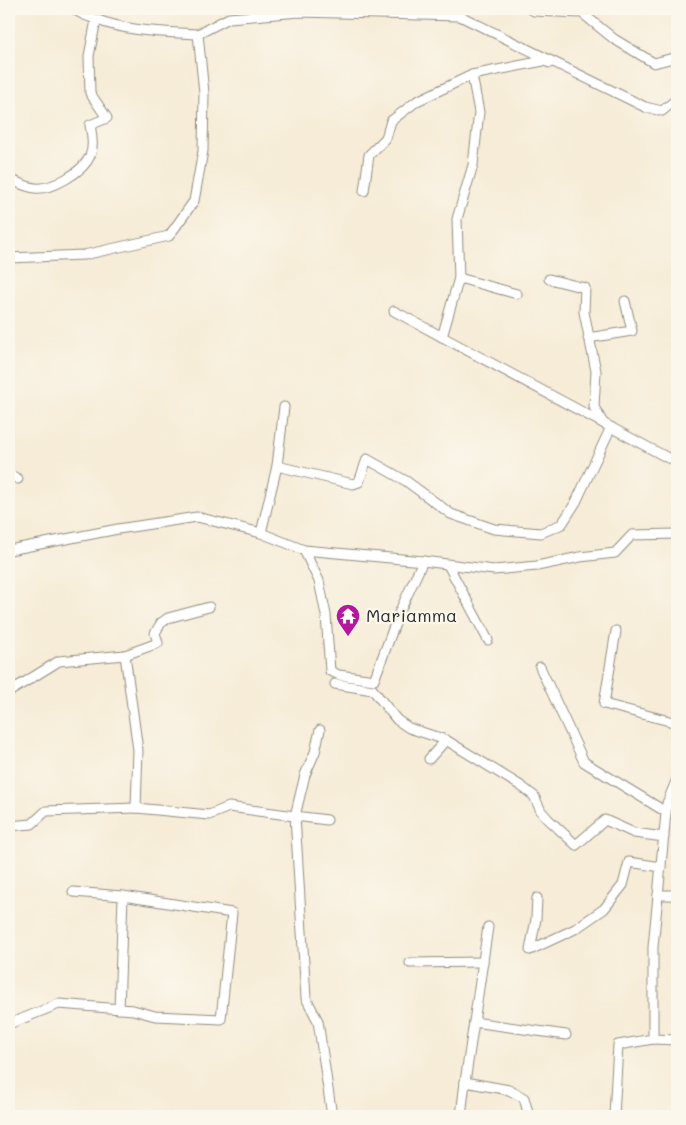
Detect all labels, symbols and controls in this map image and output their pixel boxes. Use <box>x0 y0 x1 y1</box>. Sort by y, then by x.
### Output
temple icon: Mariamma <box>335 603 361 637</box>
place label: Mariamma <box>366 603 457 627</box>

